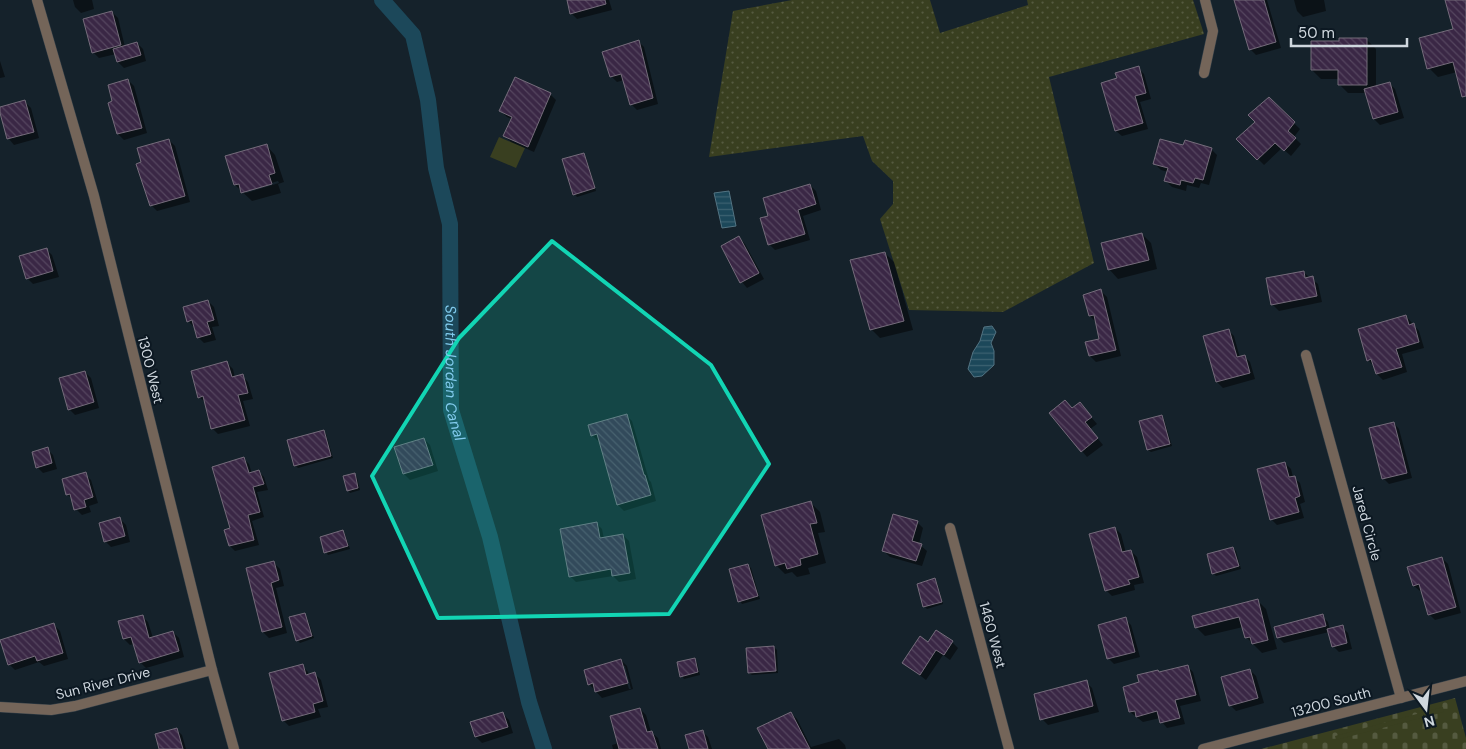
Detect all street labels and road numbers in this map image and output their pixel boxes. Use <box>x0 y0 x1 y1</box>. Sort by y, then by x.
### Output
street label: 1300 West <box>134 335 168 405</box>
street label: Jared Circle <box>1348 483 1386 563</box>
street label: 1460 West <box>976 600 1010 670</box>
street label: Sun River Drive <box>54 663 152 703</box>
street label: 13200 South <box>1289 683 1373 721</box>

